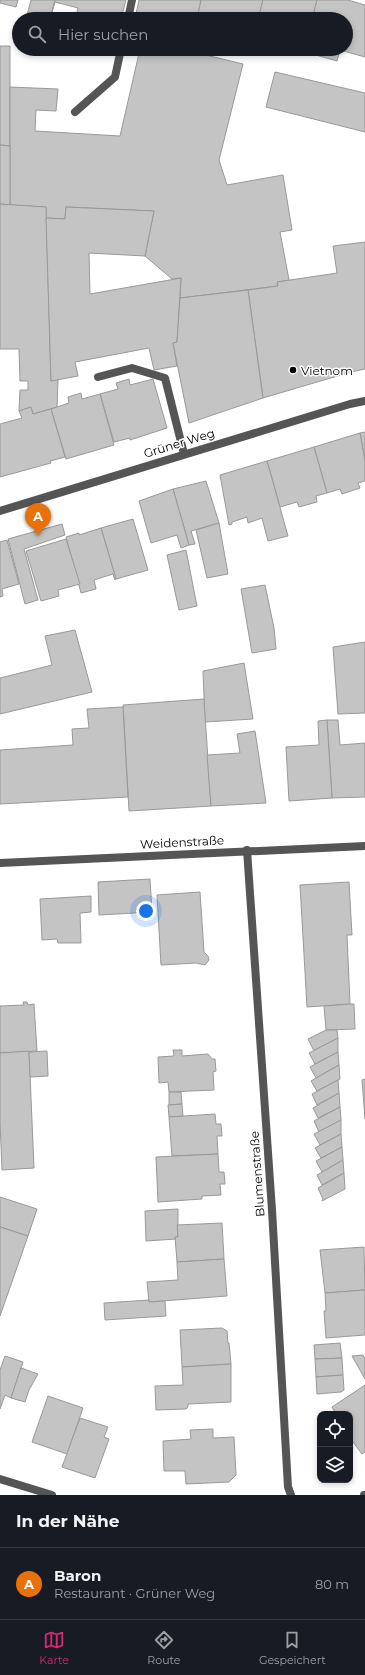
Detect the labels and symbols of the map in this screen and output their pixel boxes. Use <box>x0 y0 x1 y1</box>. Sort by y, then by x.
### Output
place label: Vietnom <box>301 363 353 378</box>
marker: Vietnom <box>288 365 298 375</box>
street label: Grüner Weg <box>142 425 216 461</box>
pin: A <box>25 503 51 536</box>
street label: Weidenstraße <box>140 832 224 852</box>
your location <box>136 901 156 921</box>
street label: Blumenstraße <box>247 1131 267 1217</box>

